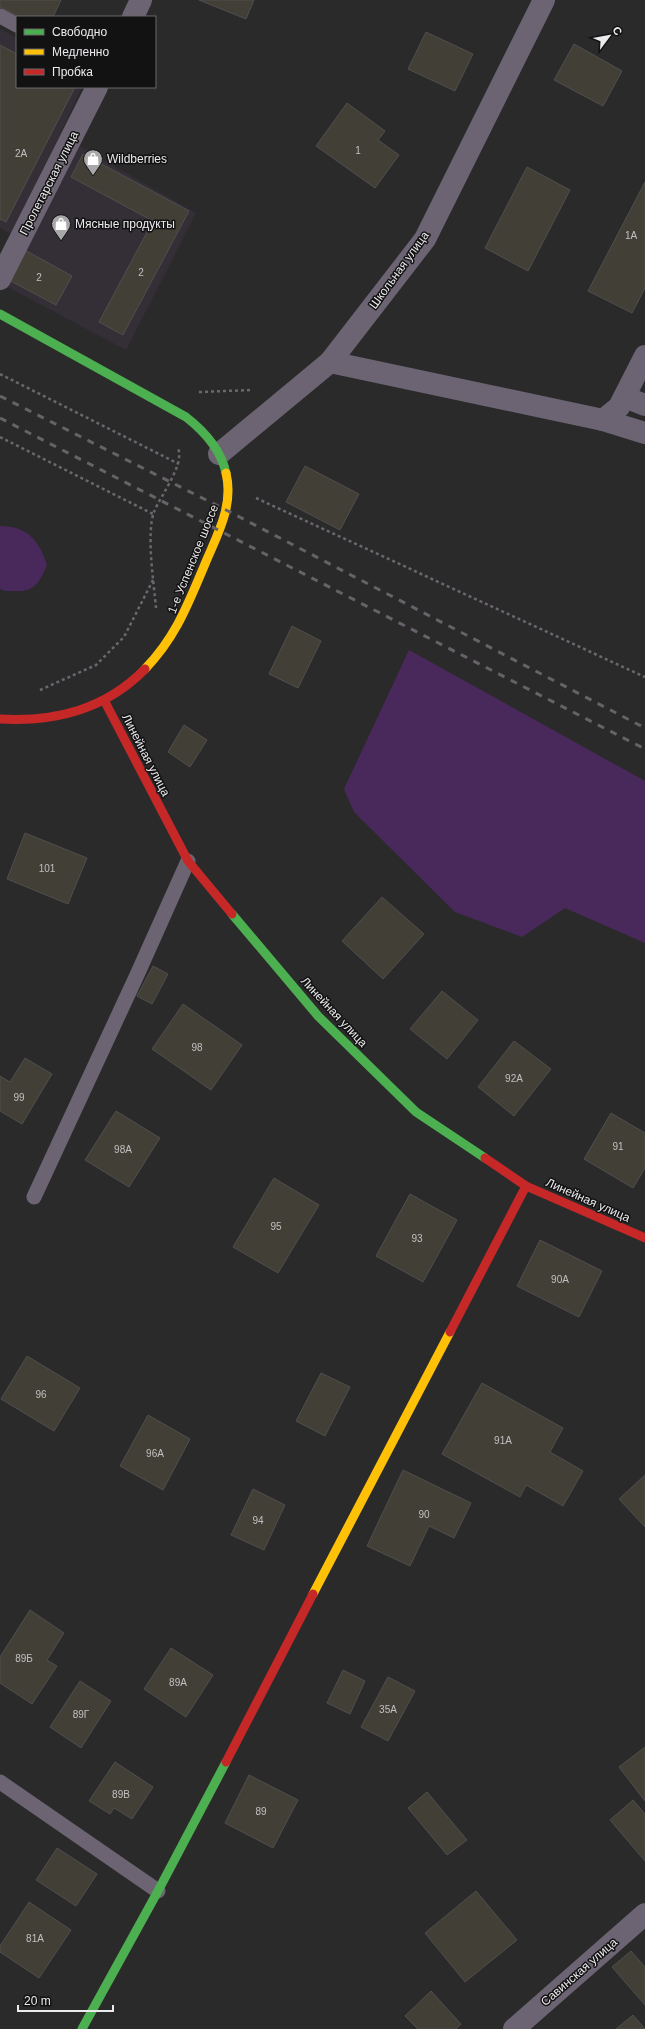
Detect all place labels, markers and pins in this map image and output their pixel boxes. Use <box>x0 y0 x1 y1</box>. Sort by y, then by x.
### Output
shop icon: Wildberries <box>82 148 104 176</box>
place label: Wildberries <box>107 152 167 166</box>
shop icon: Мясные продукты <box>50 213 72 241</box>
place label: Мясные продукты <box>75 217 175 231</box>

